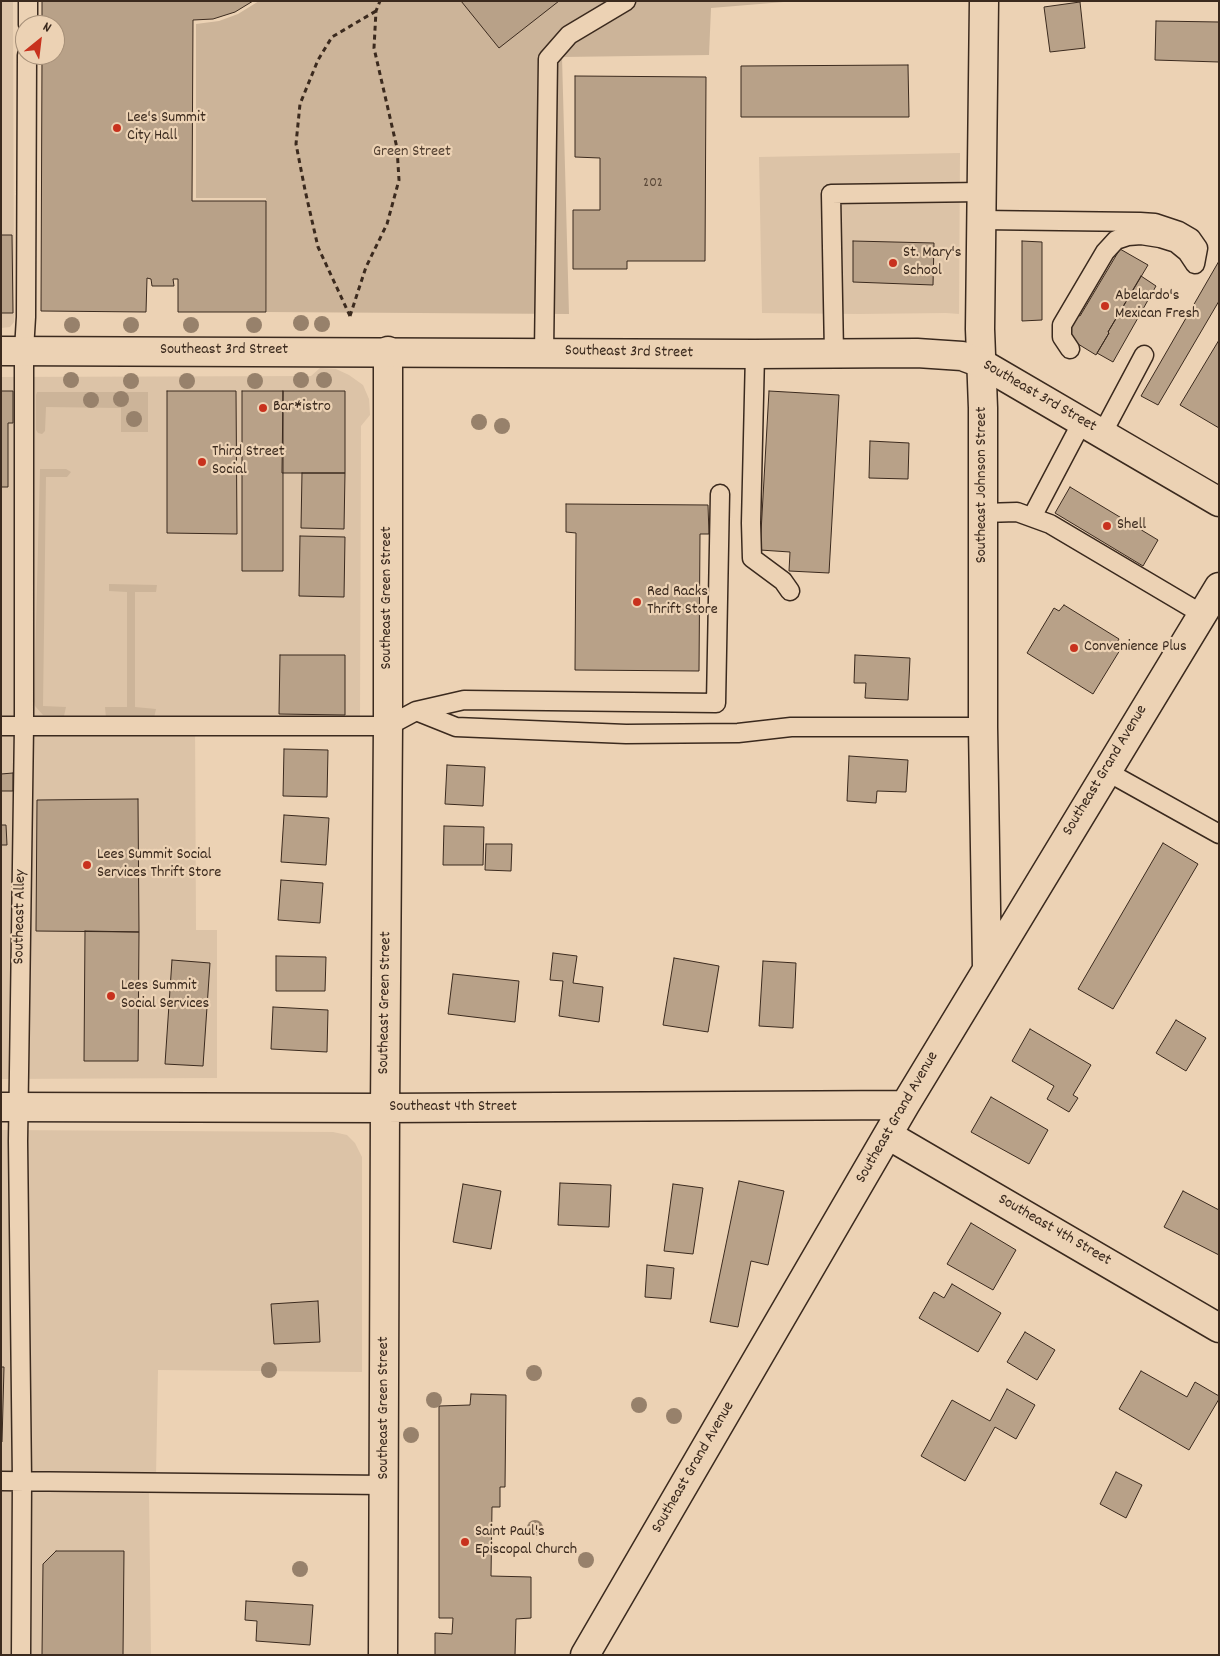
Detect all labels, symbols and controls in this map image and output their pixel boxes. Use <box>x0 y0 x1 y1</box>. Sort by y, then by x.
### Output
north arrow <box>15 15 65 65</box>
text: N <box>39 17 55 38</box>
place label: Lee's Summit City Hall <box>127 109 206 147</box>
marker: Lee's Summit City Hall <box>111 122 123 134</box>
park label: Green Street <box>373 143 451 163</box>
house number: 202 <box>643 176 663 192</box>
place label: St. Mary's School <box>903 244 961 282</box>
marker: St. Mary's School <box>887 257 899 269</box>
place label: Abelardo's Mexican Fresh <box>1115 287 1199 325</box>
marker: Abelardo's Mexican Fresh <box>1099 300 1111 312</box>
street label: Southeast 3rd Street <box>160 341 288 361</box>
street label: Southeast 3rd Street <box>565 342 693 364</box>
street label: Southeast 3rd Street <box>979 357 1099 437</box>
place label: Bar*istro <box>273 398 331 418</box>
marker: Bar*istro <box>257 402 269 414</box>
street label: Southeast Johnson Street <box>973 407 993 563</box>
place label: Third Street Social <box>212 443 285 481</box>
marker: Third Street Social <box>196 456 208 468</box>
place label: Shell <box>1117 516 1146 536</box>
marker: Shell <box>1101 520 1113 532</box>
street label: Southeast Green Street <box>378 526 398 670</box>
place label: Red Racks Thrift Store <box>647 583 718 621</box>
marker: Red Racks Thrift Store <box>631 596 643 608</box>
place label: Convenience Plus <box>1084 638 1187 658</box>
marker: Convenience Plus <box>1068 642 1080 654</box>
street label: Southeast Grand Avenue <box>1059 702 1153 840</box>
place label: Lees Summit Social Services Thrift Store <box>97 846 221 884</box>
marker: Lees Summit Social Services Thrift Store <box>81 859 93 871</box>
street label: Southeast Alley <box>11 869 31 965</box>
street label: Southeast Green Street <box>375 931 397 1075</box>
place label: Lees Summit Social Services <box>121 977 209 1015</box>
marker: Lees Summit Social Services <box>105 990 117 1002</box>
street label: Southeast Grand Avenue <box>852 1049 944 1187</box>
street label: Southeast 4th Street <box>389 1098 517 1118</box>
street label: Southeast 4th Street <box>994 1191 1114 1271</box>
street label: Southeast Green Street <box>375 1336 395 1480</box>
street label: Southeast Grand Avenue <box>648 1399 740 1537</box>
place label: Saint Paul's Episcopal Church <box>475 1523 577 1561</box>
marker: Saint Paul's Episcopal Church <box>459 1536 471 1548</box>

